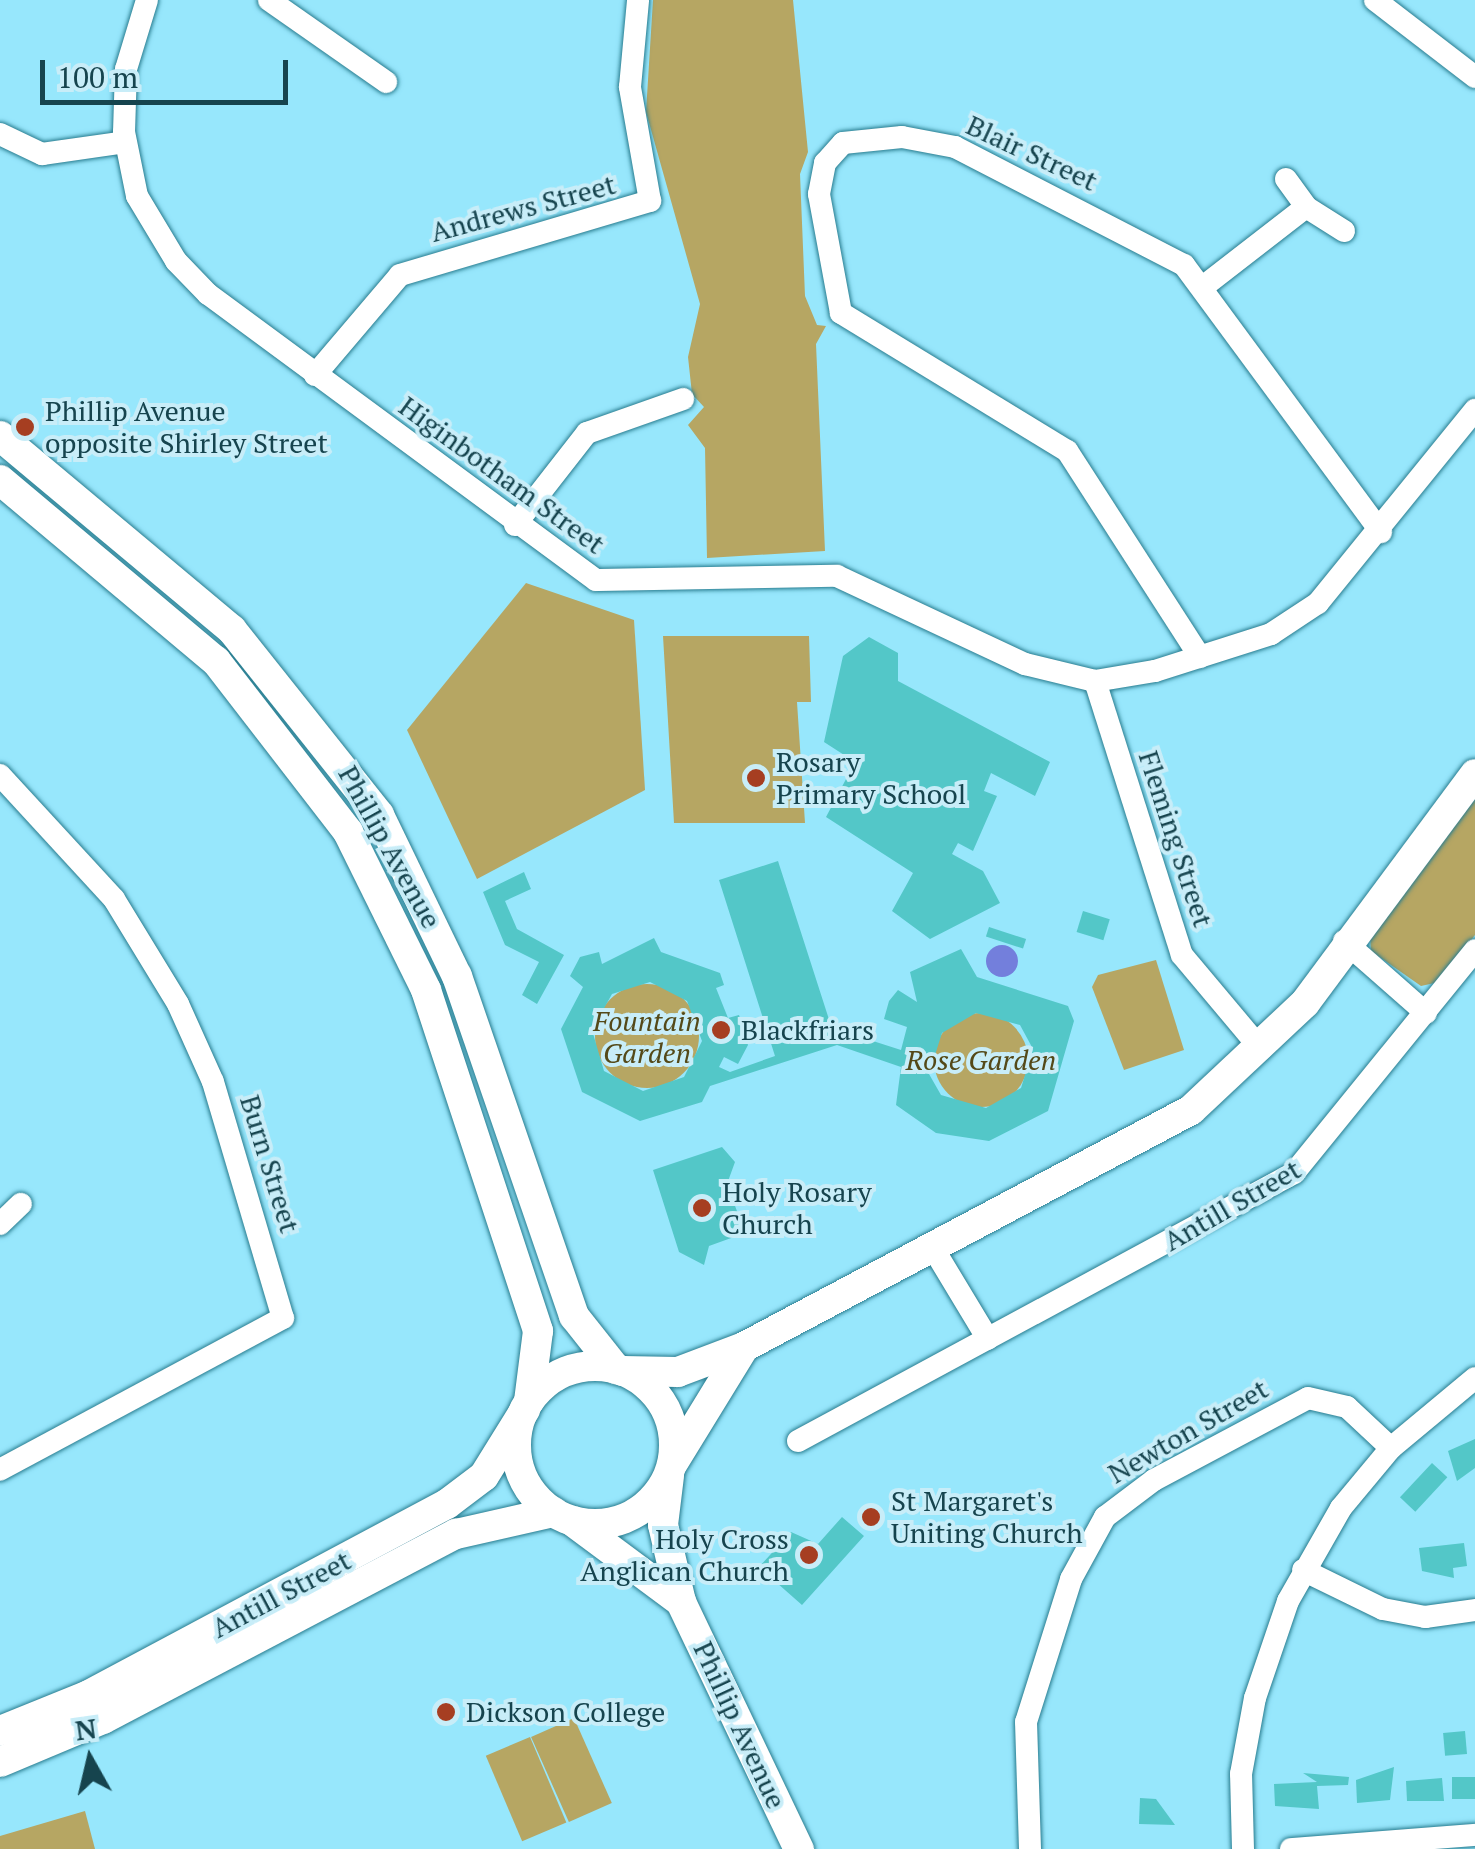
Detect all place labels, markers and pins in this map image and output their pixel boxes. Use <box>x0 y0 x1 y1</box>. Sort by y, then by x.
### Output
place label: Phillip Avenue opposite Shirley Street <box>45 394 328 460</box>
marker: Phillip Avenue opposite Shirley Street <box>14 416 36 438</box>
place label: Rosary Primary School <box>776 745 966 811</box>
marker: Rosary Primary School <box>745 767 767 789</box>
place label: Blackfriars <box>741 1013 874 1047</box>
marker: Blackfriars <box>710 1019 732 1041</box>
place label: Holy Rosary Church <box>722 1175 872 1241</box>
marker: Holy Rosary Church <box>691 1197 713 1219</box>
place label: St Margaret's Uniting Church <box>891 1484 1083 1550</box>
marker: St Margaret's Uniting Church <box>860 1506 882 1528</box>
place label: Holy Cross Anglican Church <box>580 1522 789 1588</box>
marker: Holy Cross Anglican Church <box>798 1544 820 1566</box>
place label: Dickson College <box>466 1695 665 1729</box>
marker: Dickson College <box>435 1701 457 1723</box>

